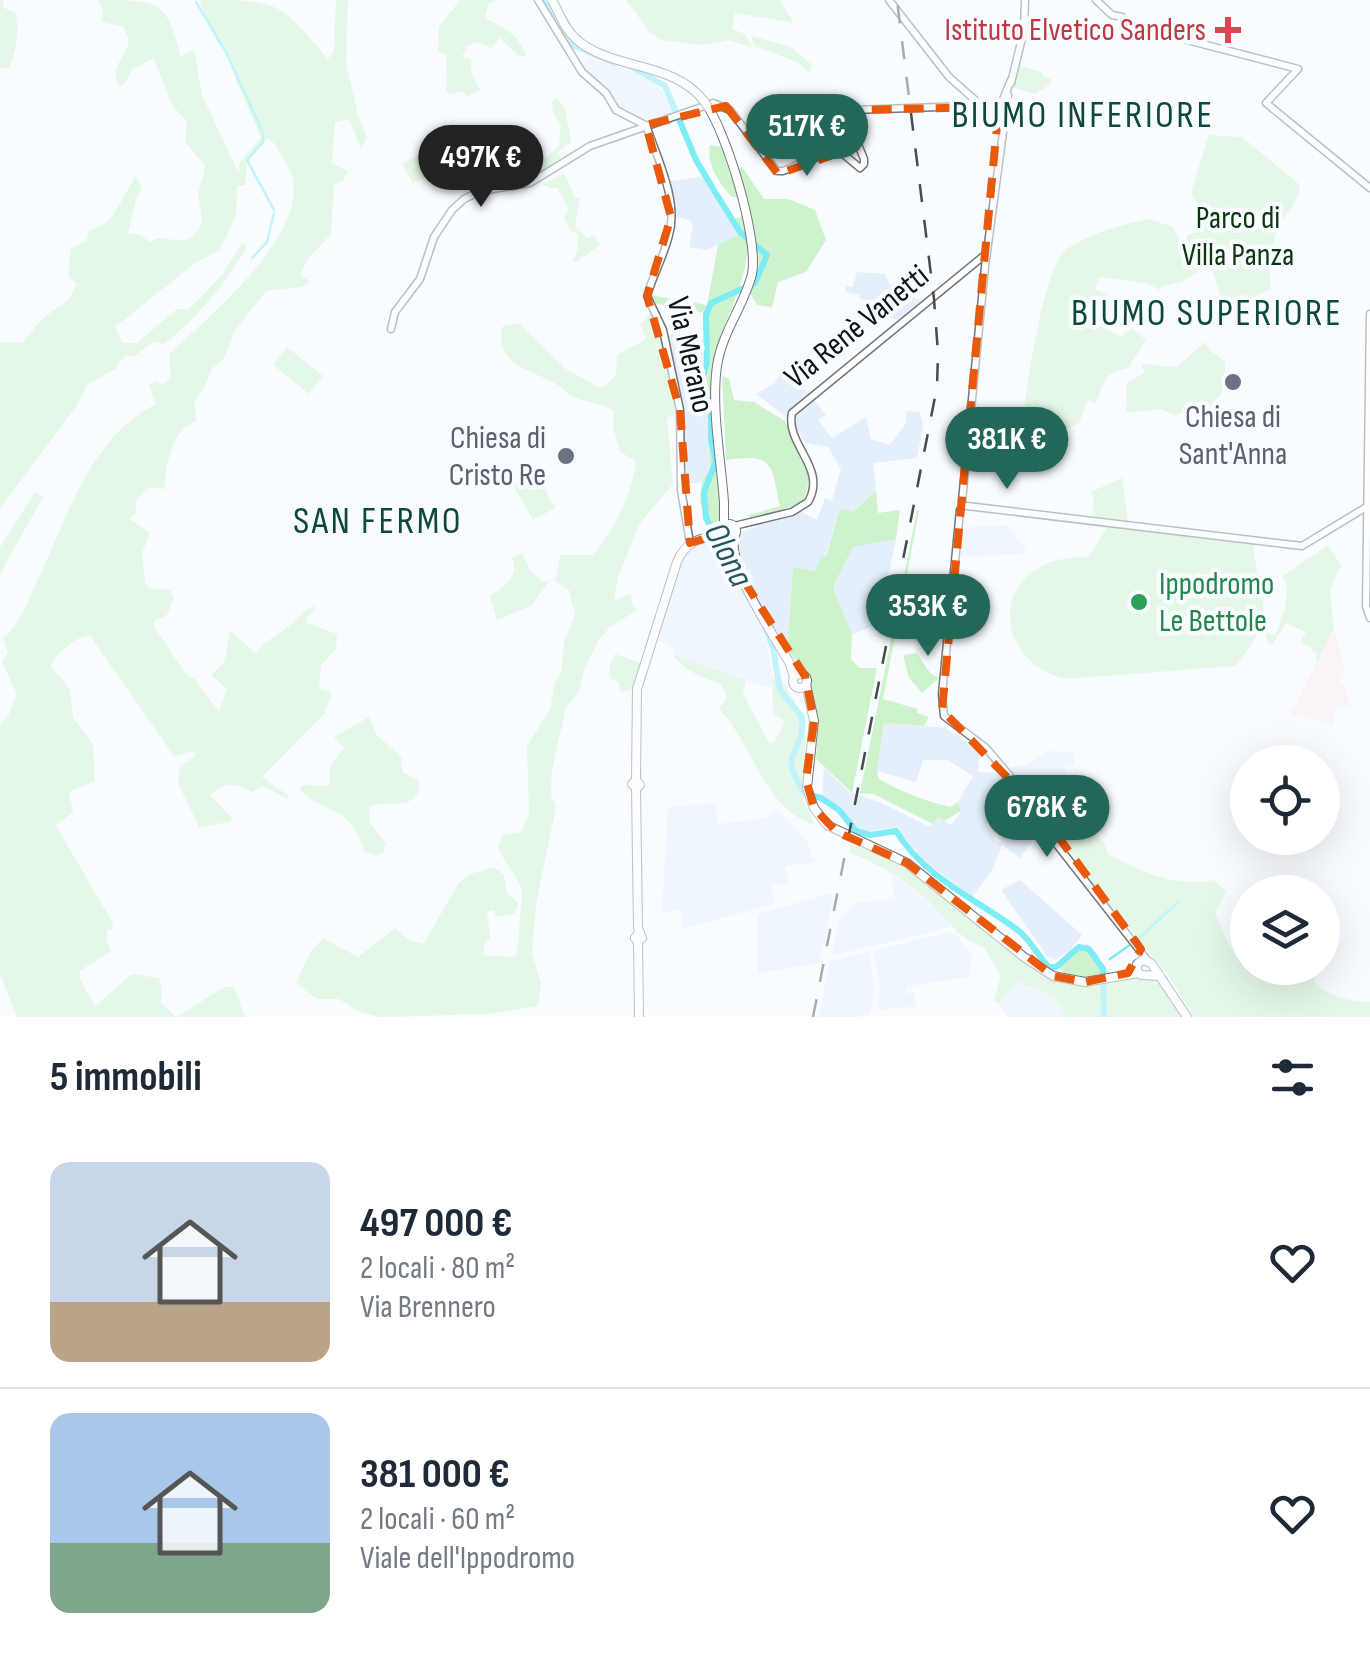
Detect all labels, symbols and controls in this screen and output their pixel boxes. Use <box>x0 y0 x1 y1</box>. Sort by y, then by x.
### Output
place label: Istituto Elvetico Sanders <box>944 11 1206 50</box>
marker: Istituto Elvetico Sanders <box>1215 17 1241 43</box>
district label: BIUMO INFERIORE <box>951 93 1215 138</box>
pin: 517K € <box>726 94 888 179</box>
text: 517K € <box>768 107 846 146</box>
pin: 497K € <box>400 125 562 210</box>
text: 497K € <box>440 138 522 177</box>
park label: Parco di Villa Panza <box>1182 199 1294 275</box>
street label: Via Renè Vanetti <box>777 257 937 397</box>
district label: BIUMO SUPERIORE <box>1071 291 1343 336</box>
street label: Via Merano <box>658 293 722 417</box>
marker: Chiesa di Sant'Anna <box>1222 371 1244 393</box>
place label: Chiesa di Sant'Anna <box>1179 398 1287 474</box>
pin: 381K € <box>926 407 1088 492</box>
place label: Chiesa di Cristo Re <box>449 419 546 495</box>
text: 381K € <box>967 420 1047 459</box>
marker: Chiesa di Cristo Re <box>555 445 577 467</box>
district label: SAN FERMO <box>293 499 463 544</box>
water label: Olona <box>694 516 762 594</box>
place label: Ippodromo Le Bettole <box>1159 565 1274 641</box>
pin: 353K € <box>847 574 1009 659</box>
text: 353K € <box>888 587 968 626</box>
marker: Ippodromo Le Bettole <box>1128 591 1150 613</box>
map controls <box>1230 745 1340 985</box>
button: locate <box>1230 745 1340 855</box>
pin: 678K € <box>966 775 1128 860</box>
text: 678K € <box>1006 788 1088 827</box>
button: layers <box>1230 875 1340 985</box>
icon: filters <box>1265 1050 1320 1105</box>
text: 5 immobili <box>50 1052 202 1103</box>
text: 497 000 € <box>360 1198 512 1249</box>
icon: home <box>130 1202 250 1322</box>
icon: heart <box>1265 1235 1320 1290</box>
text: 2 locali · 80 m² <box>360 1249 515 1288</box>
text: Via Brennero <box>360 1288 496 1327</box>
text: 381 000 € <box>360 1449 510 1500</box>
icon: home <box>130 1453 250 1573</box>
icon: heart <box>1265 1486 1320 1541</box>
text: 2 locali · 60 m² <box>360 1500 515 1539</box>
text: Viale dell'Ippodromo <box>360 1539 575 1578</box>

